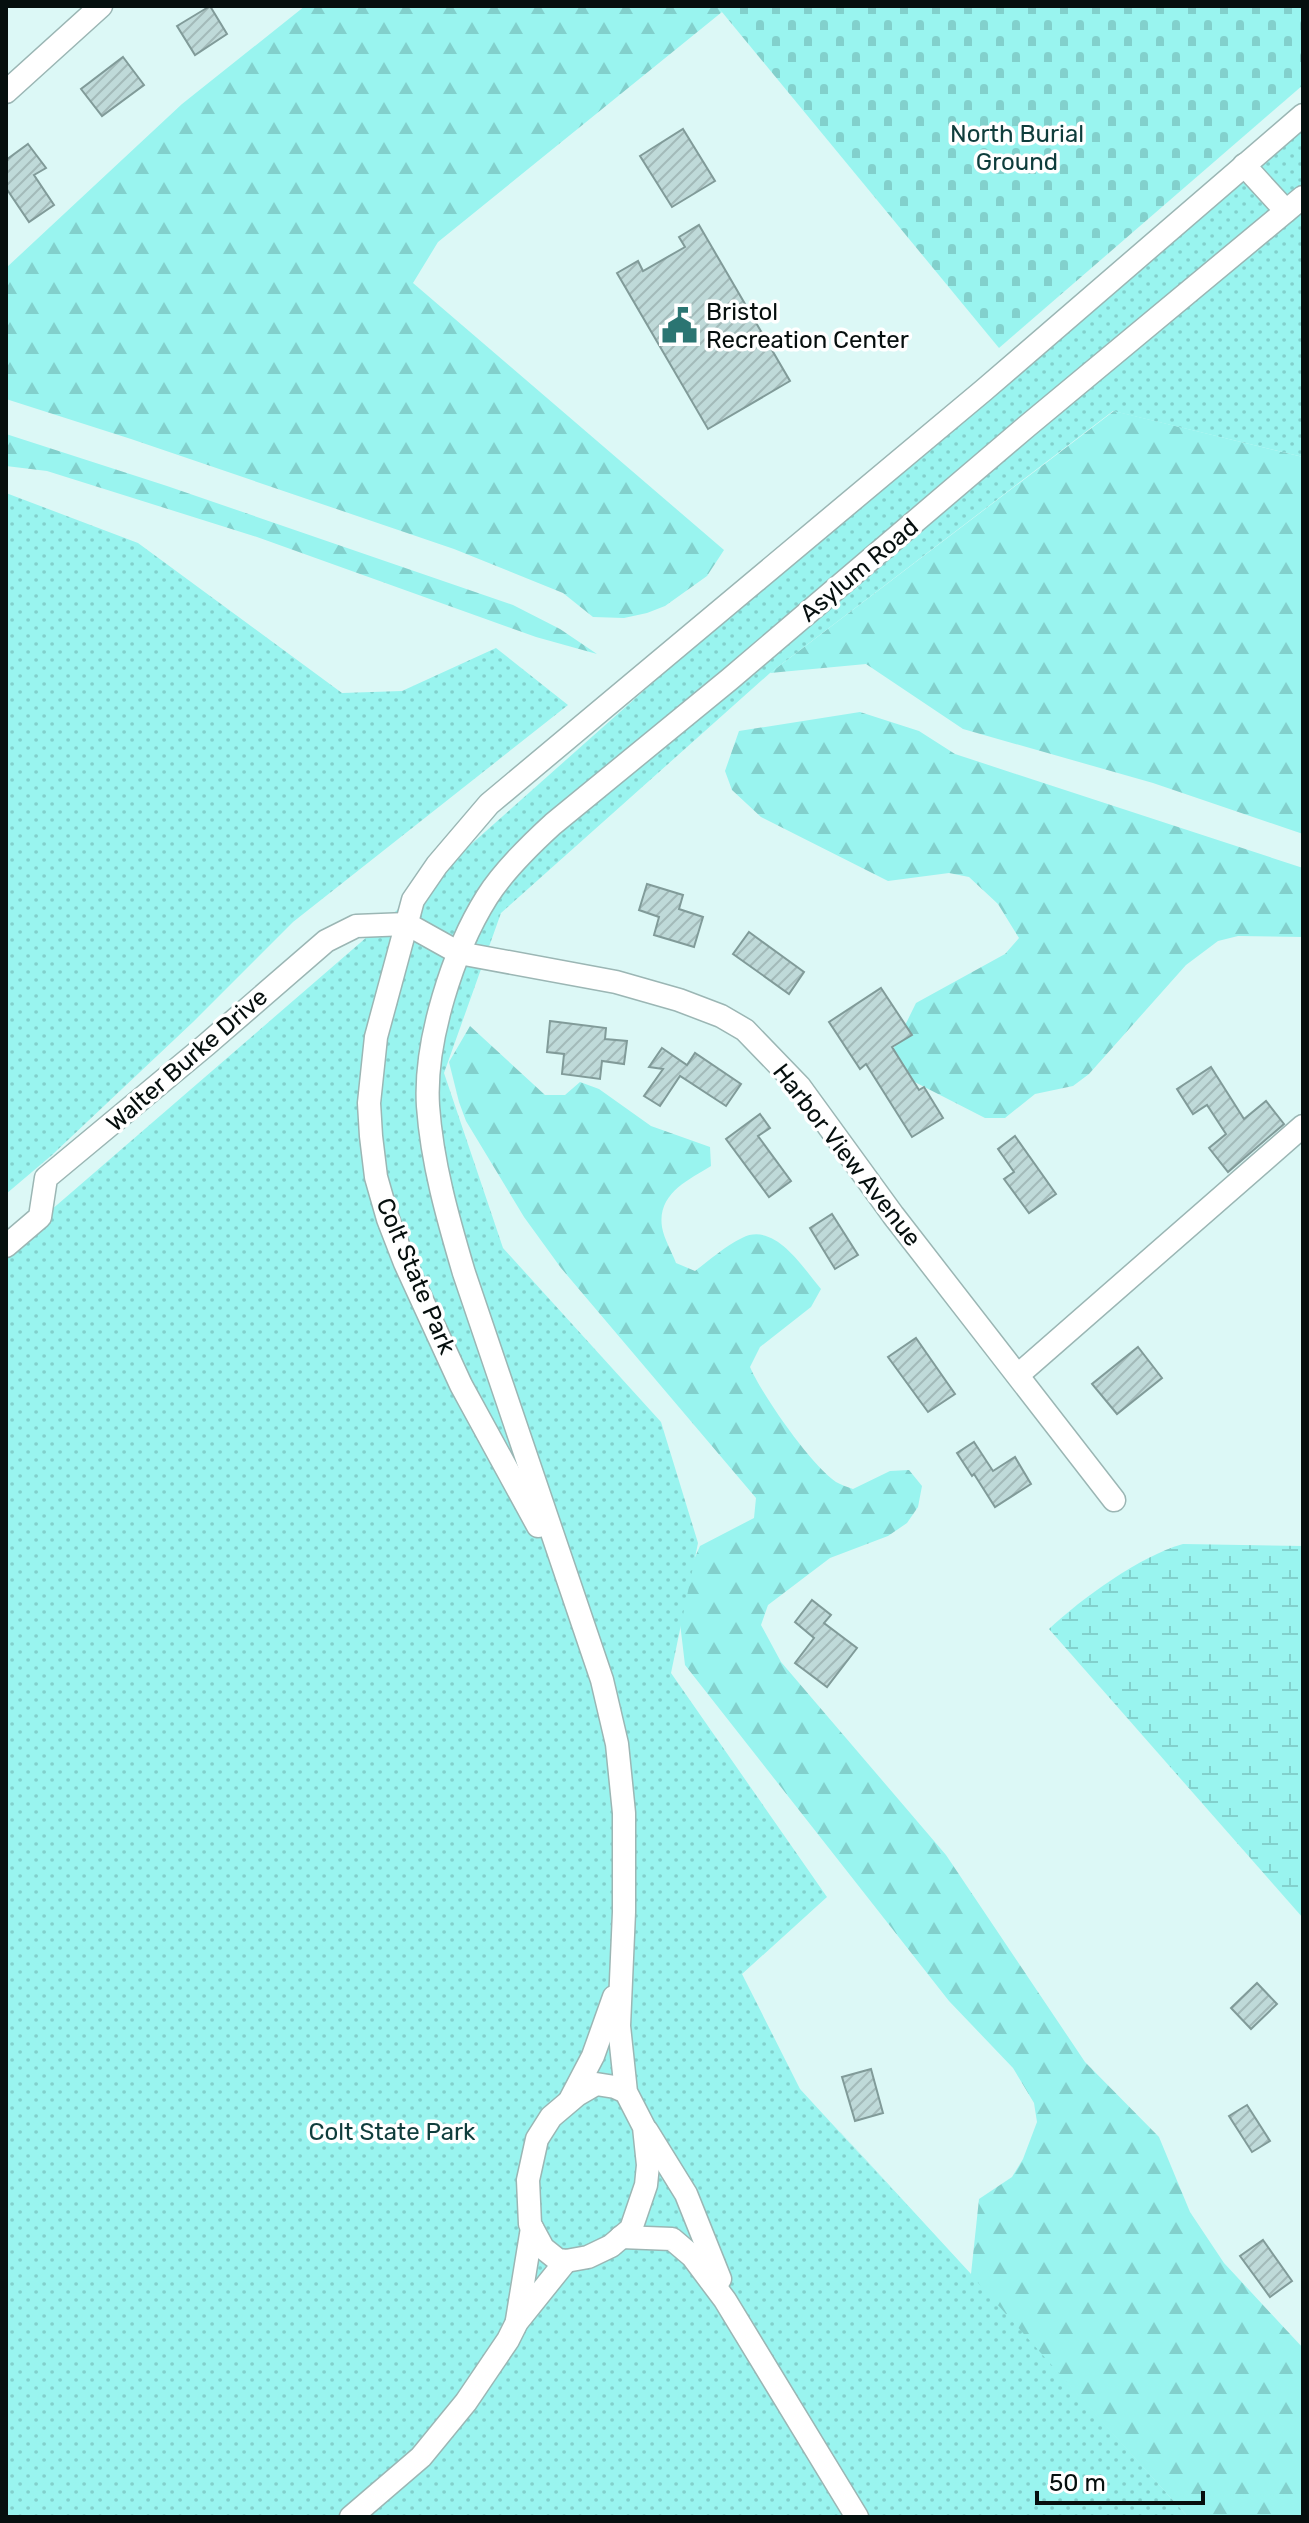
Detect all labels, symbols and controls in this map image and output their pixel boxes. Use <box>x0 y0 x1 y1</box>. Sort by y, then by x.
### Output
park label: North Burial Ground <box>950 120 1084 176</box>
place label: Bristol Recreation Center <box>706 298 909 354</box>
public building icon: Bristol Recreation Center <box>661 307 699 345</box>
street label: Asylum Road <box>794 513 924 627</box>
street label: Walter Burke Drive <box>101 983 273 1137</box>
street label: Harbor View Avenue <box>767 1058 927 1252</box>
street label: Colt State Park <box>370 1194 462 1359</box>
park label: Colt State Park <box>309 2118 476 2146</box>
scale bar <box>1037 2455 1203 2505</box>
text: 50 m <box>1049 2469 1106 2497</box>

